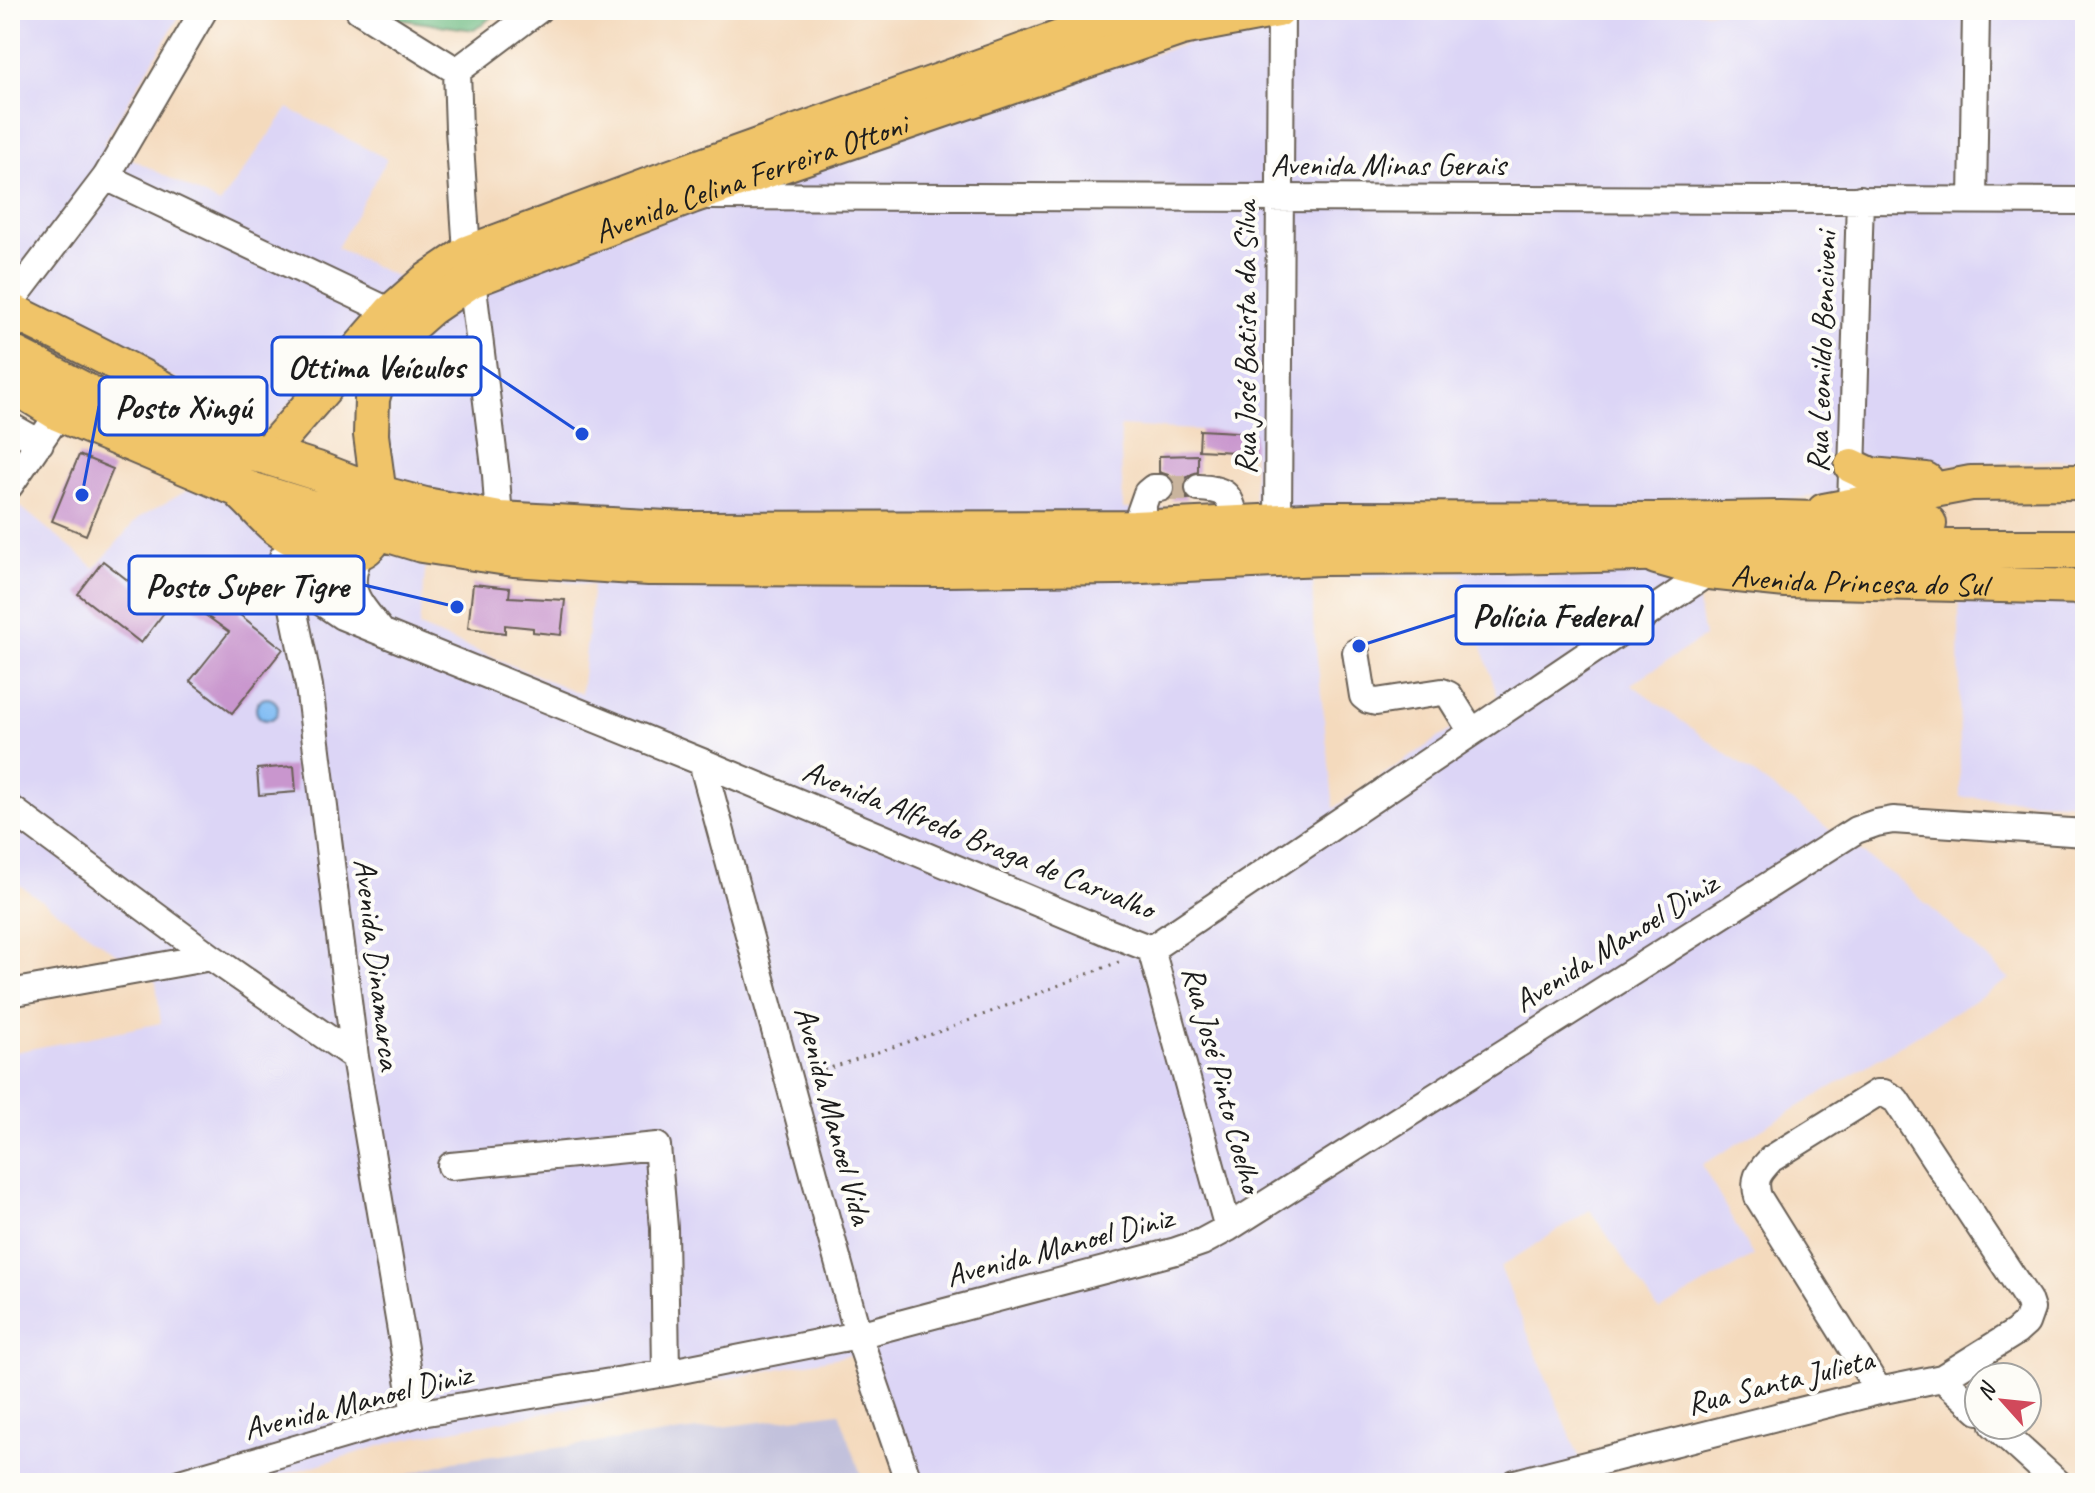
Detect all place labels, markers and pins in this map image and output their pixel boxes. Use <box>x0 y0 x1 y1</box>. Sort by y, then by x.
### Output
callout: Ottima Veículos <box>272 337 481 395</box>
callout: Posto Xingú <box>99 377 267 435</box>
callout: Posto Super Tigre <box>129 556 364 614</box>
callout: Polícia Federal <box>1456 586 1653 644</box>

